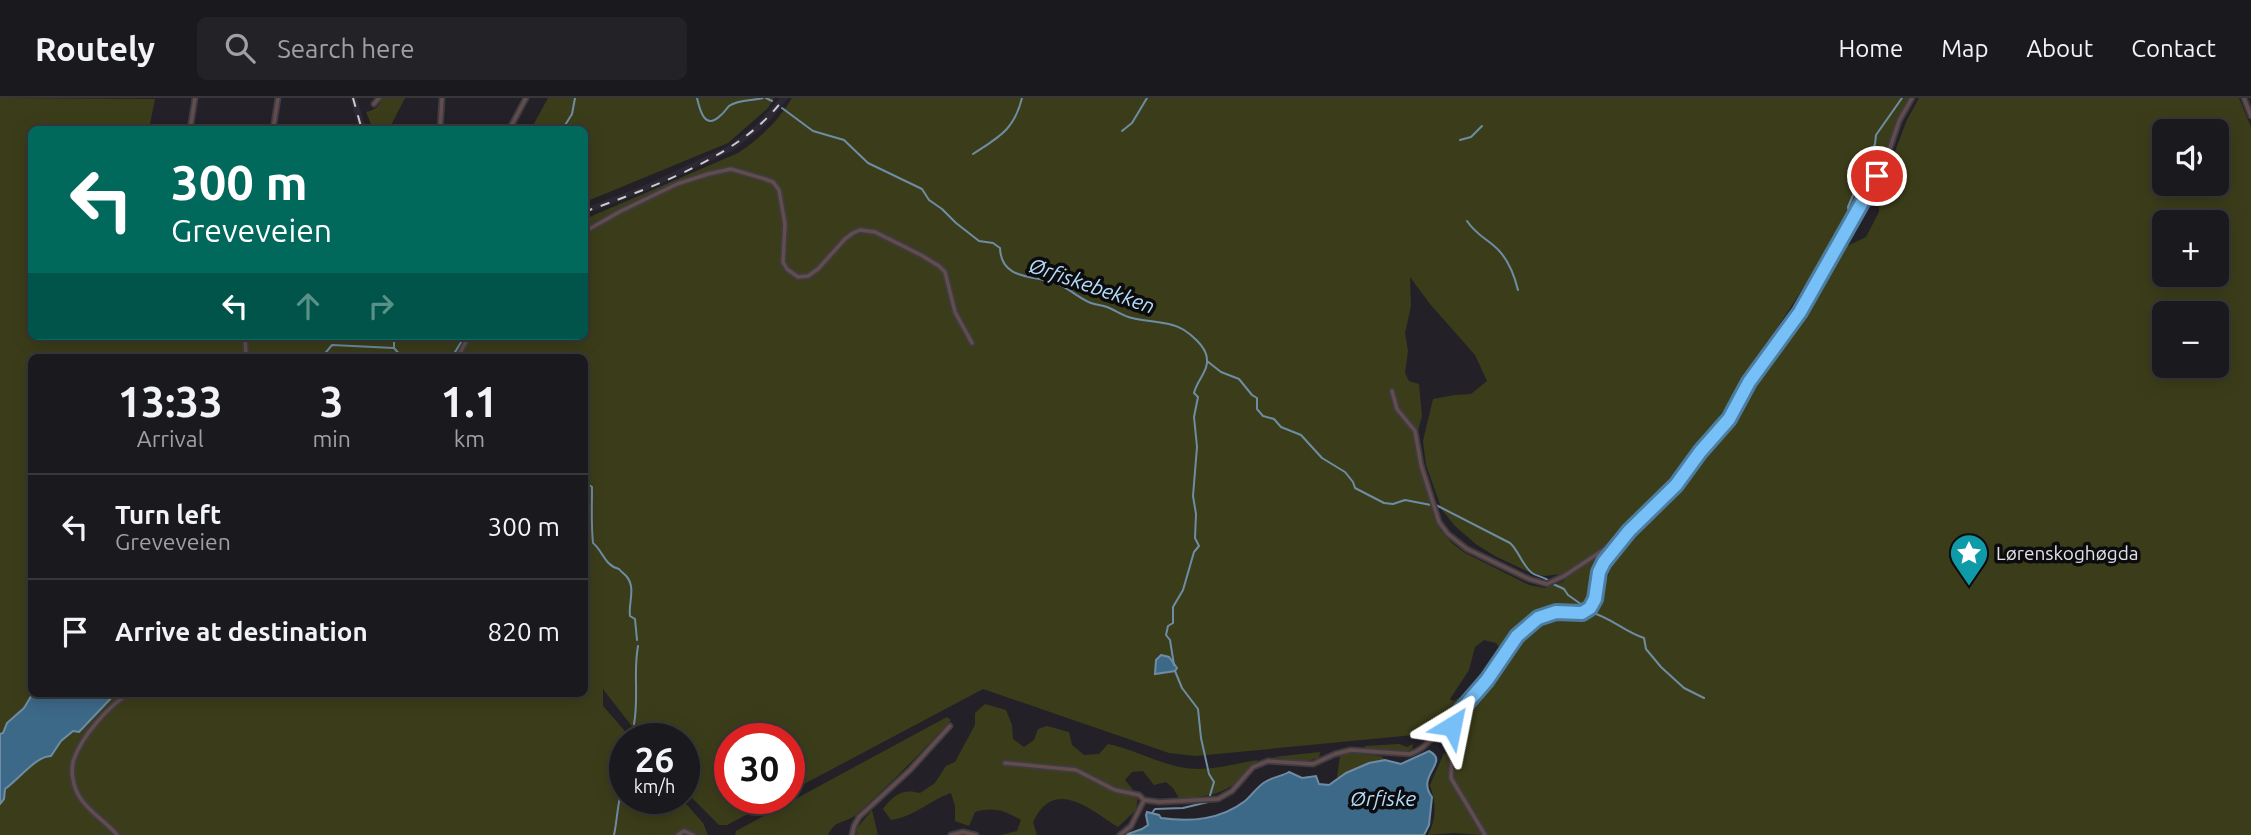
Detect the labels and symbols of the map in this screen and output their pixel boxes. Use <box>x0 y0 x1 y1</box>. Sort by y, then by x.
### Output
pin <box>1847 146 1907 206</box>
water label: Ørfiskebekken <box>1026 252 1158 318</box>
place icon: Lørenskoghøgda <box>1948 532 1990 587</box>
place label: Lørenskoghøgda <box>1996 542 2139 564</box>
position arrow <box>1415 689 1489 763</box>
speed limit sign: 30 <box>714 723 805 814</box>
water label: Ørfiske <box>1350 786 1416 810</box>

